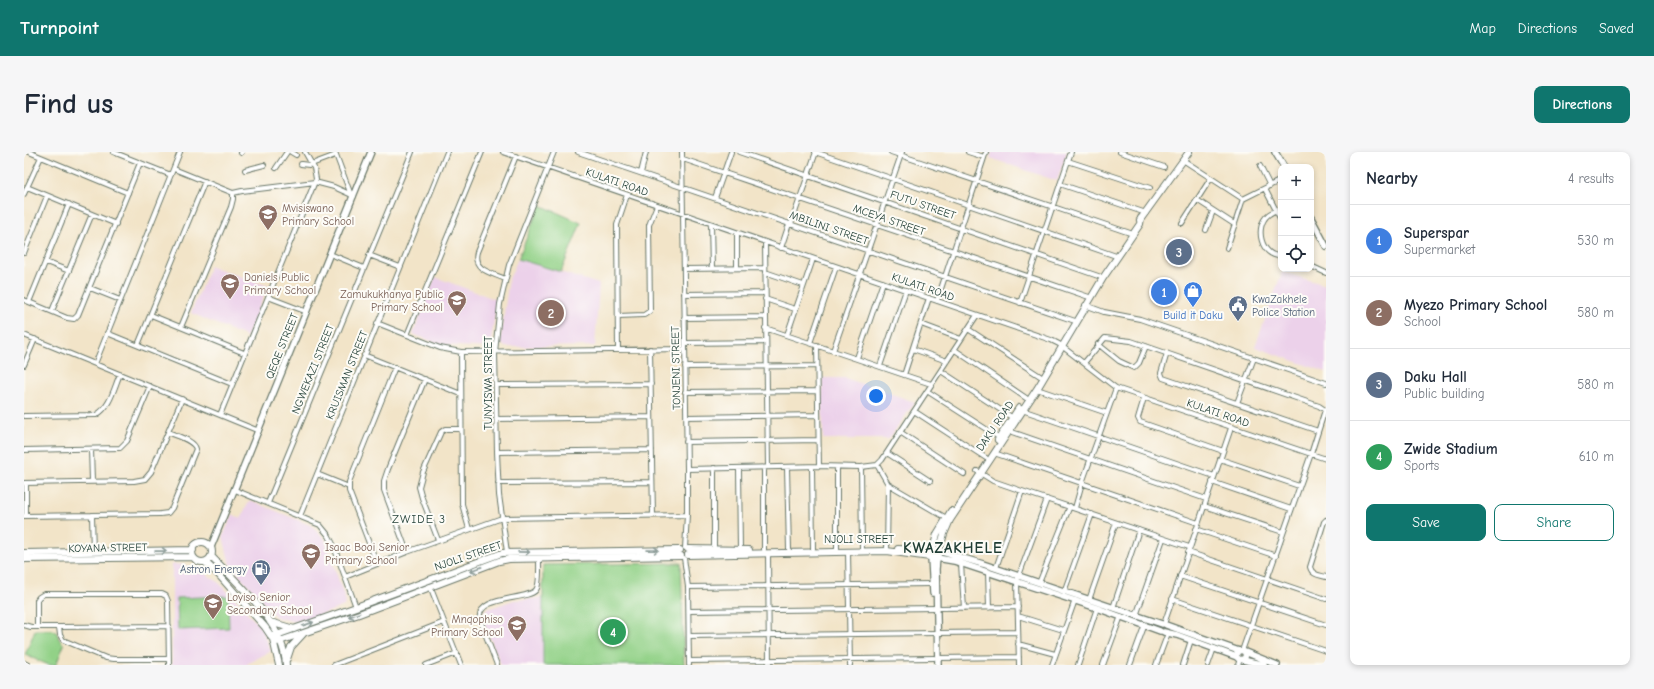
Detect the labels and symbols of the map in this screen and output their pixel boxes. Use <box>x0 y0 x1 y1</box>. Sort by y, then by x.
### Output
street label: KULATI ROAD <box>584 165 650 199</box>
street label: FUTU STREET <box>889 188 958 222</box>
place label: Mvisiswano Primary School <box>282 202 354 228</box>
street label: MCEYA STREET <box>851 202 927 239</box>
school or university icon: Mvisiswano Primary School <box>257 203 279 231</box>
street label: MBILINI STREET <box>788 208 870 248</box>
pin: 3 <box>1166 237 1192 267</box>
street label: KULATI ROAD <box>890 270 956 304</box>
place label: Daniels Public Primary School <box>244 271 316 297</box>
school or university icon: Daniels Public Primary School <box>219 272 241 300</box>
pin: 1 <box>1151 277 1177 307</box>
shop icon: Build it Daku <box>1182 280 1204 308</box>
place label: Zamukukhanya Public Primary School <box>340 288 444 314</box>
school or university icon: Zamukukhanya Public Primary School <box>446 289 468 317</box>
place label: KwaZakhele Police Station <box>1252 293 1315 319</box>
public building icon: KwaZakhele Police Station <box>1227 294 1249 322</box>
pin: 2 <box>538 298 564 328</box>
place label: Build it Daku <box>1163 309 1223 322</box>
street label: QEQE STREET <box>263 311 301 381</box>
street label: NGWEKAZI STREET <box>289 322 337 416</box>
street label: TONJENI STREET <box>669 326 683 410</box>
street label: KRUISMAN STREET <box>323 328 371 421</box>
street label: TUNYISWA STREET <box>482 336 495 430</box>
your location <box>866 386 886 406</box>
street label: KULATI ROAD <box>1185 396 1251 430</box>
street label: DAKU ROAD <box>973 398 1017 454</box>
district label: ZWIDE 3 <box>392 512 446 526</box>
street label: NJOLI STREET <box>824 533 894 546</box>
street label: NJOLI STREET <box>433 538 504 574</box>
district label: KWAZAKHELE <box>903 539 1003 557</box>
street label: KOYANA STREET <box>68 541 148 555</box>
place label: Isaac Booi Senior Primary School <box>325 541 410 567</box>
school or university icon: Isaac Booi Senior Primary School <box>300 542 322 570</box>
one-way arrow <box>646 546 659 554</box>
one-way arrow <box>154 547 167 554</box>
one-way arrow <box>517 549 530 556</box>
fuel station icon: Astron Energy <box>250 558 272 586</box>
place label: Astron Energy <box>180 563 247 576</box>
one-way arrow <box>470 566 482 574</box>
place label: Loyiso Senior Secondary School <box>227 591 312 617</box>
school or university icon: Loyiso Senior Secondary School <box>202 592 224 620</box>
one-way arrow <box>348 612 361 619</box>
place label: Mnqophiso Primary School <box>431 613 503 639</box>
school or university icon: Mnqophiso Primary School <box>506 614 528 642</box>
pin: 4 <box>600 617 626 647</box>
one-way arrow <box>302 620 315 627</box>

